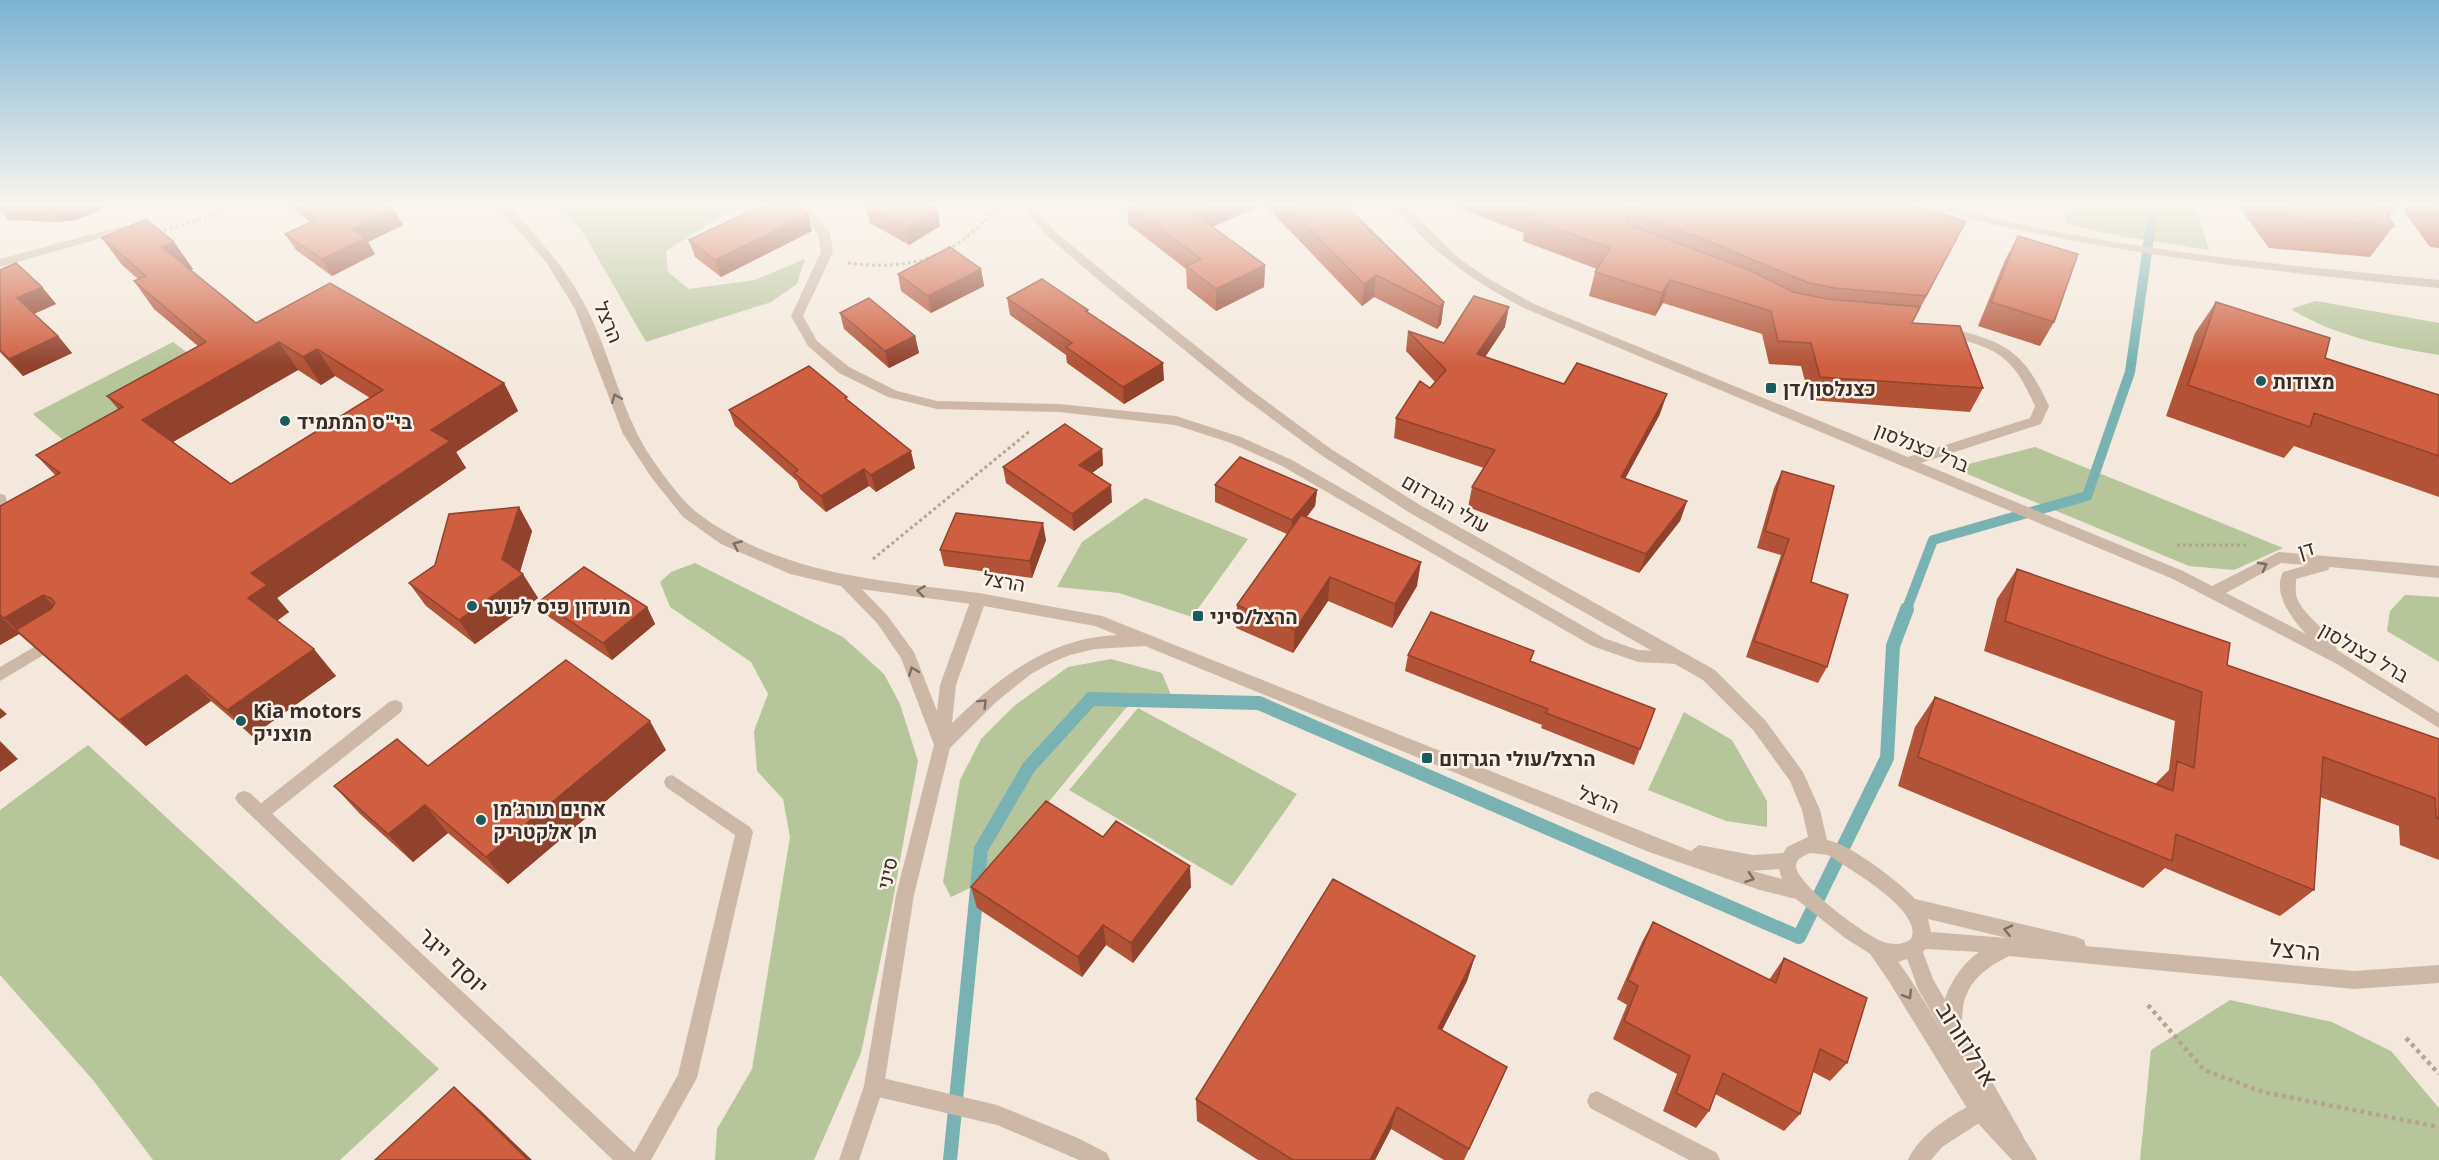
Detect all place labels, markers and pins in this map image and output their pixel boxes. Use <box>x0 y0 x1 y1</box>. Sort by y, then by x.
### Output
place label: מצודות <box>2273 368 2335 395</box>
marker: מצודות <box>2254 374 2268 388</box>
place label: כצנלסון/דן <box>1783 375 1876 402</box>
marker: כצנלסון/דן <box>1764 381 1778 395</box>
place label: בי"ס המתמיד <box>297 408 412 435</box>
marker: בי"ס המתמיד <box>278 414 292 428</box>
place label: מועדון פיס לנוער <box>484 593 631 620</box>
marker: מועדון פיס לנוער <box>465 599 479 613</box>
place label: הרצל/סיני <box>1210 603 1298 630</box>
marker: הרצל/סיני <box>1191 609 1205 623</box>
place label: Kia motors מוצניק <box>253 697 362 747</box>
marker: Kia motors מוצניק <box>234 714 248 728</box>
place label: הרצל/עולי הגרדום <box>1439 745 1596 772</box>
marker: הרצל/עולי הגרדום <box>1420 751 1434 765</box>
place label: אחים תורג׳מן תן אלקטריק <box>493 795 606 845</box>
marker: אחים תורג׳מן תן אלקטריק <box>474 813 488 827</box>

